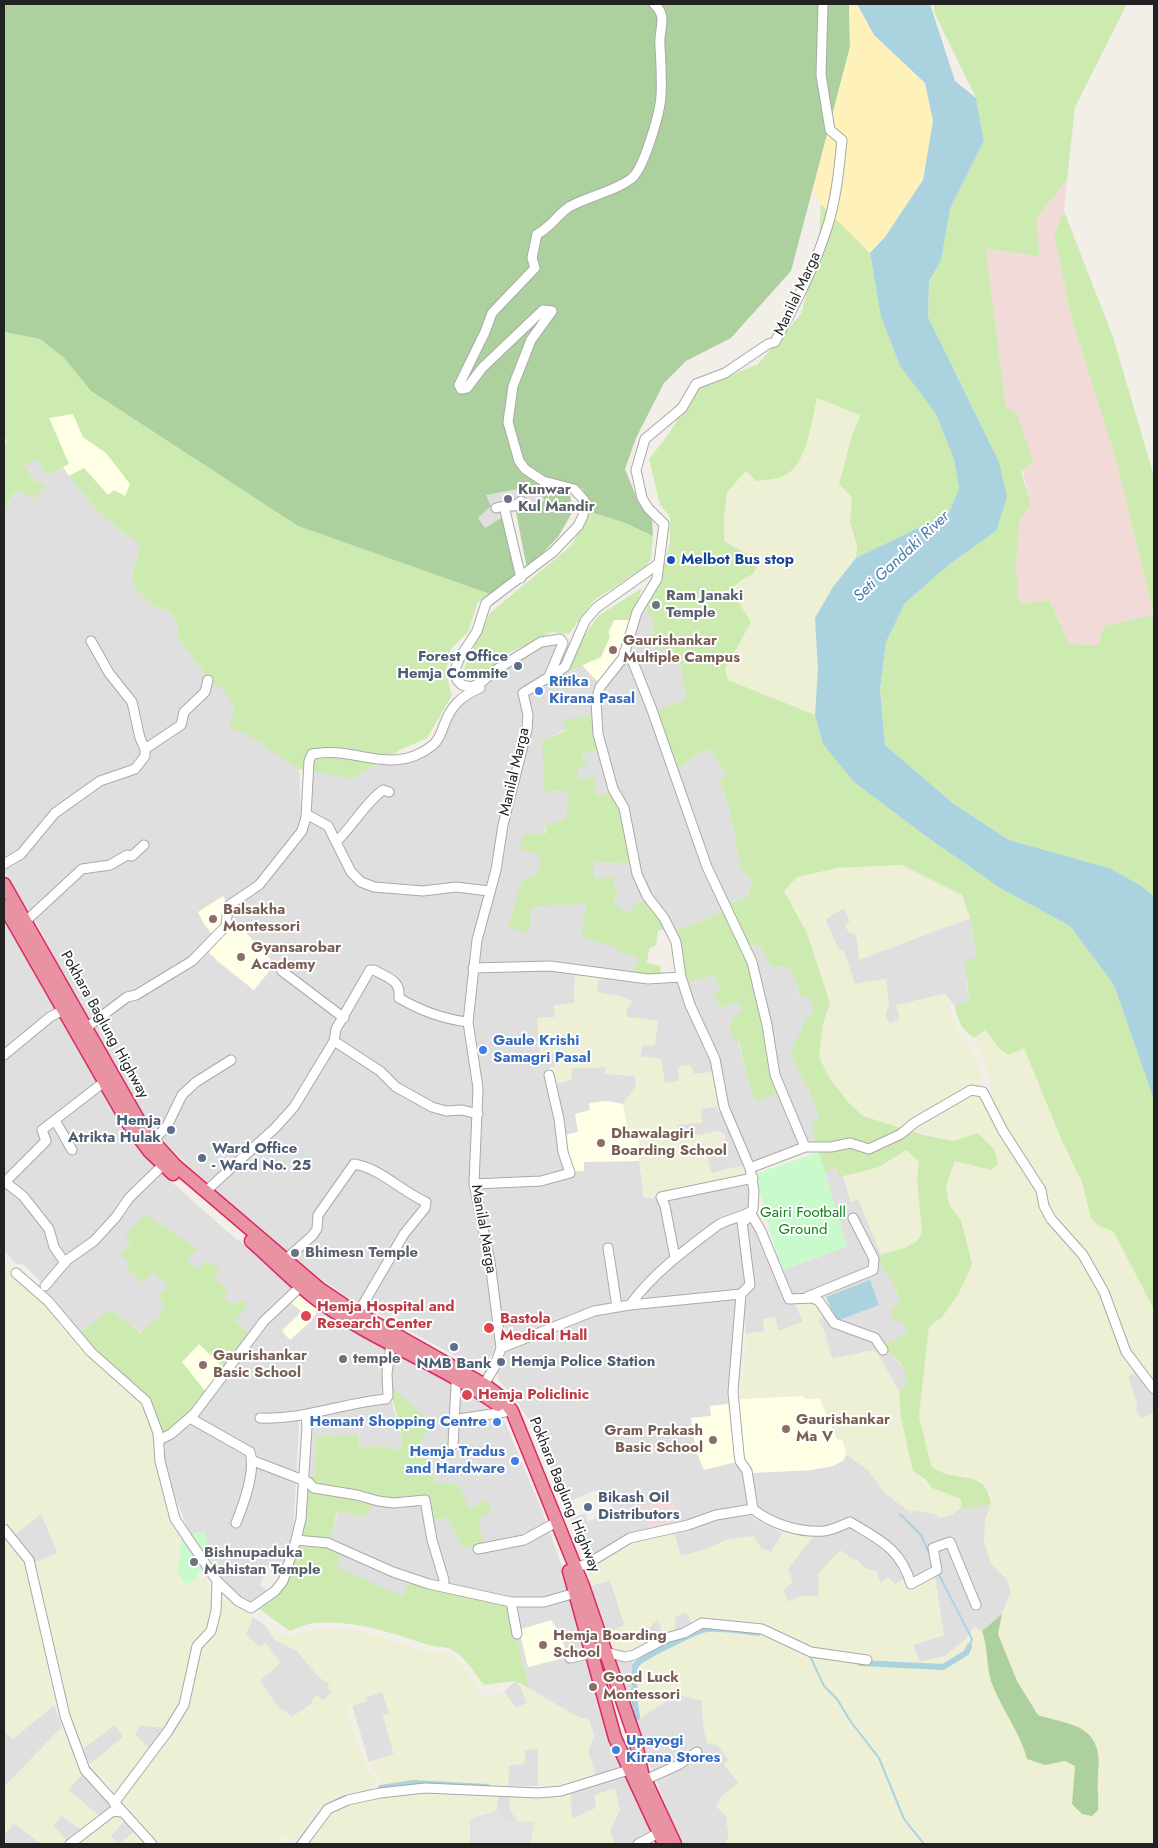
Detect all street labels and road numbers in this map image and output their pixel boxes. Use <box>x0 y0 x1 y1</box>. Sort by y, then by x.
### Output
street label: Manilal Marga <box>771 250 825 338</box>
street label: Manilal Marga <box>496 726 534 818</box>
street label: Pokhara Baglung Highway <box>56 948 152 1102</box>
street label: Manilal Marga <box>466 1183 500 1275</box>
street label: Pokhara Baglung Highway <box>525 1415 603 1575</box>

